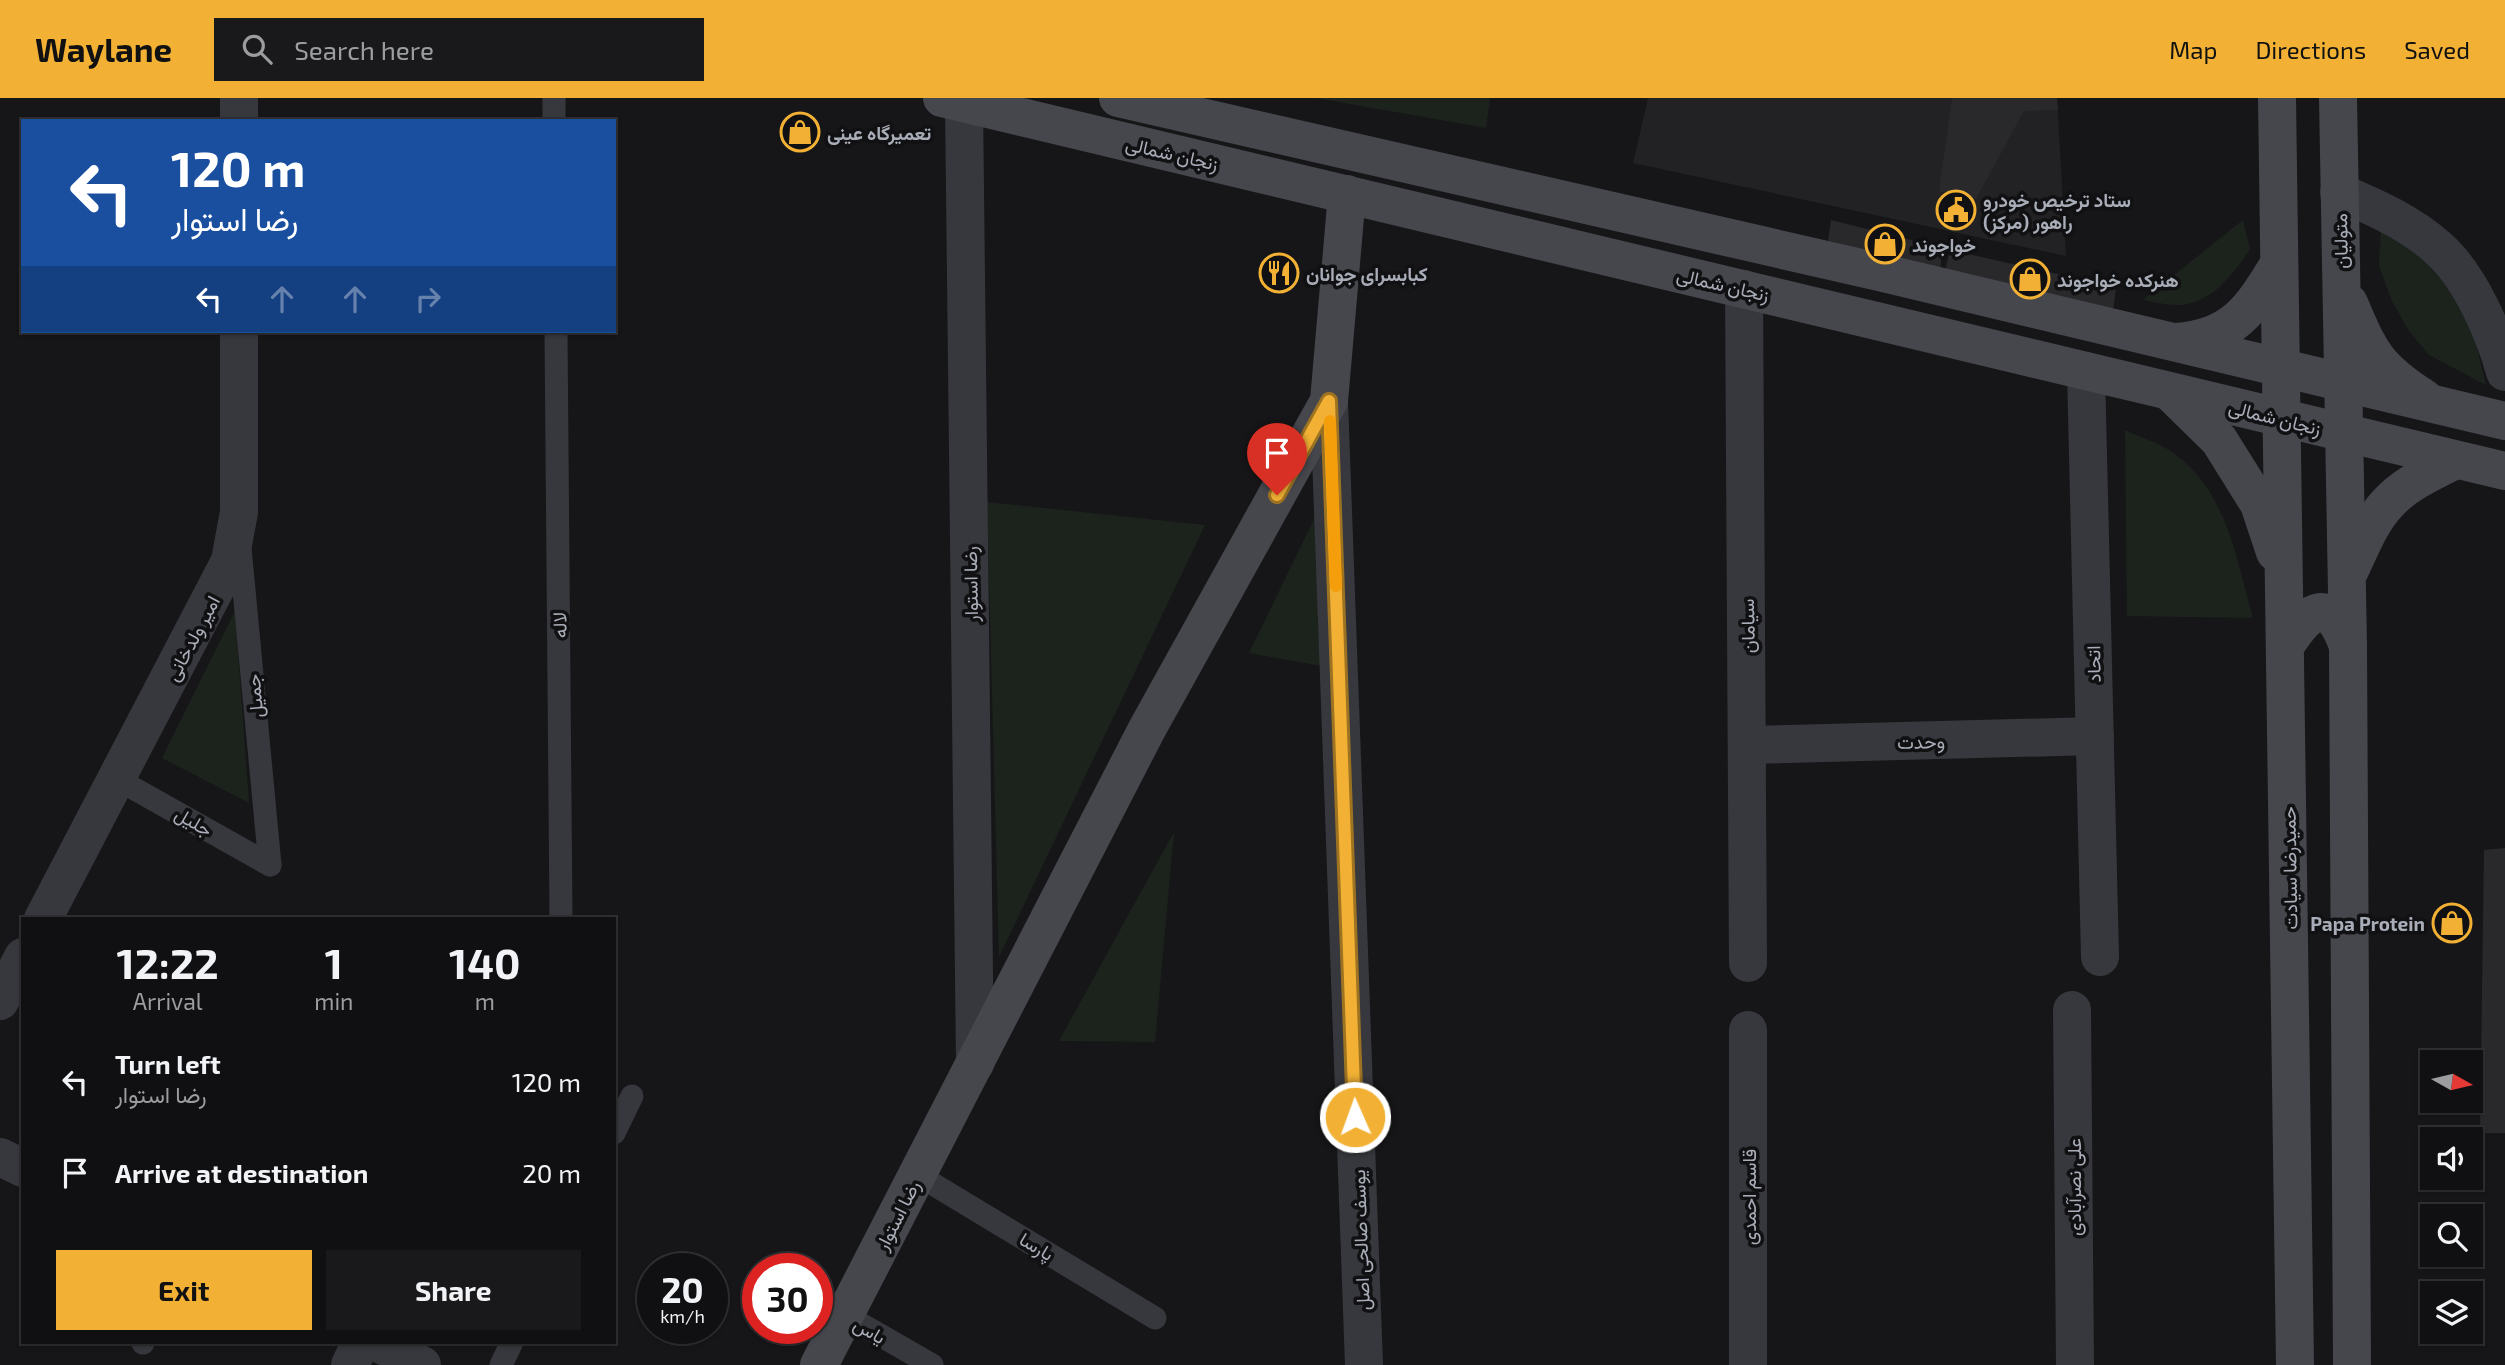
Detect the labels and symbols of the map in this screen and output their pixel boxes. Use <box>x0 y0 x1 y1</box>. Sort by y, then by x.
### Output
shop icon: تعمیرگاه عینی <box>779 111 821 153</box>
place label: تعمیرگاه عینی <box>827 121 931 146</box>
street label: زنجان شمالی <box>1123 131 1221 176</box>
place label: ستاد ترخیص خودرو راهور (مرکز) <box>1983 188 2131 235</box>
public building icon: ستاد ترخیص خودرو راهور (مرکز) <box>1935 189 1977 231</box>
street label: متولیان <box>2328 213 2353 269</box>
shop icon: خواجوند <box>1864 223 1906 265</box>
place label: خواجوند <box>1912 233 1976 258</box>
restaurant icon: کبابسرای جوانان <box>1258 252 1300 294</box>
shop icon: هنرکده خواجوند <box>2009 258 2051 300</box>
place label: کبابسرای جوانان <box>1306 262 1428 287</box>
street label: زنجان شمالی <box>1674 262 1772 307</box>
place label: هنرکده خواجوند <box>2057 268 2179 293</box>
street label: زنجان شمالی <box>2226 394 2324 441</box>
pin <box>1247 423 1307 495</box>
street label: رضا استوار <box>958 546 983 623</box>
street label: امیر ولدخانی <box>160 591 225 685</box>
street label: سیامان <box>1735 598 1760 654</box>
street label: لاله <box>547 612 571 638</box>
street label: اتحاد <box>2081 645 2105 683</box>
street label: جمیل <box>241 673 268 719</box>
street label: وحدت <box>1897 729 1945 754</box>
street label: جلیل <box>171 801 217 842</box>
street label: حمیدرضا سیادت <box>2276 806 2303 930</box>
shop icon: Papa Protein <box>2431 902 2473 944</box>
place label: Papa Protein <box>2310 912 2425 935</box>
north arrow <box>2420 1050 2483 1113</box>
position arrow <box>1318 1080 1392 1154</box>
street label: علی نصرآبادی <box>2062 1138 2086 1236</box>
street label: قاسم احمدی <box>1737 1149 1762 1245</box>
street label: یوسف صالحی اصل <box>1346 1169 1375 1311</box>
street label: رضا استوار <box>869 1176 925 1255</box>
street label: پارسا <box>1014 1227 1058 1268</box>
speed limit sign: 30 <box>742 1253 833 1344</box>
street label: یاس <box>849 1312 890 1349</box>

